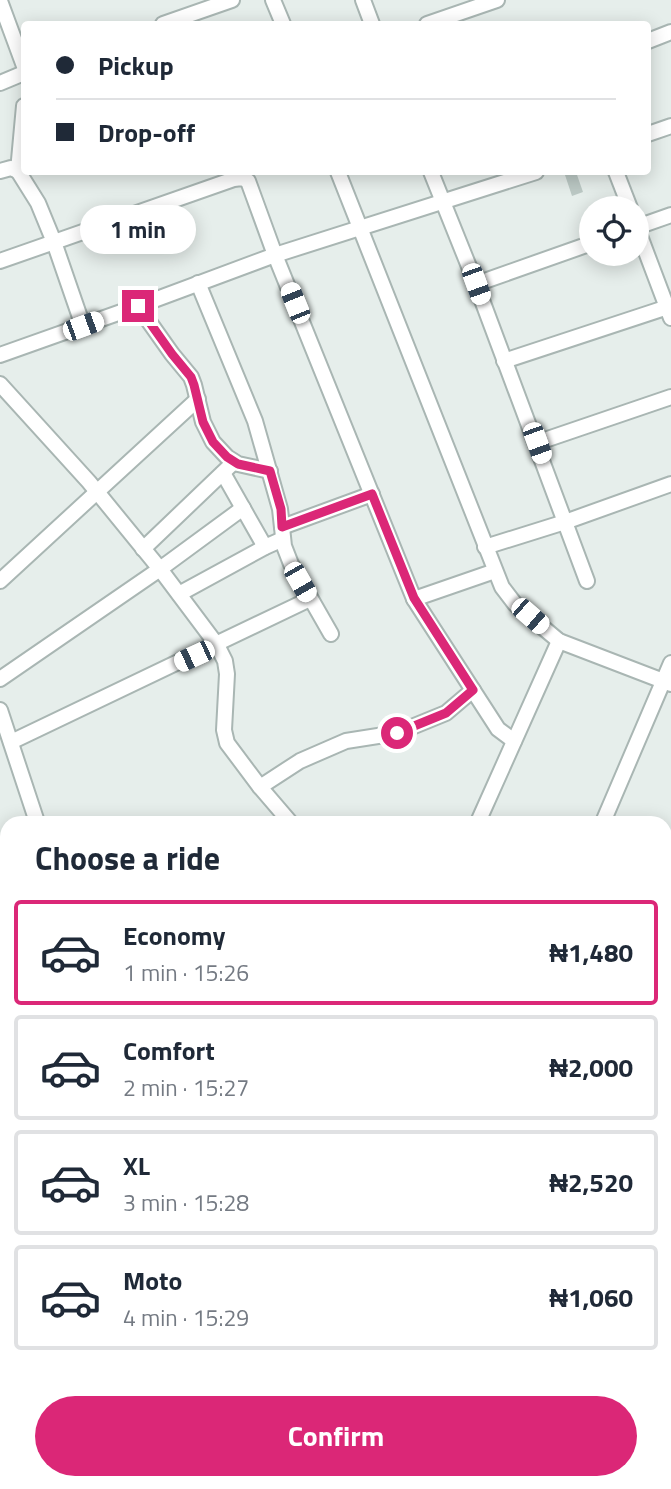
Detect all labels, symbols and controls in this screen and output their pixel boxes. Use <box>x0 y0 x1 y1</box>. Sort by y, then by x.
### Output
text: Pickup <box>98 46 174 85</box>
text: Drop-off <box>98 113 195 152</box>
map controls <box>579 196 649 266</box>
button: locate <box>579 196 649 266</box>
callout: 1 min <box>80 204 196 254</box>
text: 1 min <box>110 212 166 247</box>
car <box>459 261 494 307</box>
car <box>278 280 313 326</box>
route end <box>122 290 154 322</box>
car <box>60 309 107 343</box>
car <box>520 420 555 466</box>
car <box>281 559 320 605</box>
car <box>508 594 553 638</box>
car <box>171 638 218 674</box>
route start <box>381 717 413 749</box>
text: Choose a ride <box>35 834 220 882</box>
text: Economy <box>123 916 225 955</box>
icon: car <box>39 921 102 984</box>
text: ₦1,480 <box>549 933 633 972</box>
text: 1 min · 15:26 <box>123 955 249 990</box>
text: Comfort <box>123 1031 215 1070</box>
icon: car <box>39 1036 102 1099</box>
text: ₦2,000 <box>549 1048 633 1087</box>
text: 2 min · 15:27 <box>123 1070 249 1105</box>
text: XL <box>123 1146 150 1185</box>
icon: car <box>39 1151 102 1214</box>
text: ₦2,520 <box>549 1163 633 1202</box>
text: 3 min · 15:28 <box>123 1185 249 1220</box>
text: Moto <box>123 1261 182 1300</box>
icon: car <box>39 1266 102 1329</box>
text: ₦1,060 <box>549 1278 633 1317</box>
text: 4 min · 15:29 <box>123 1300 249 1335</box>
button: Confirm <box>35 1396 637 1476</box>

